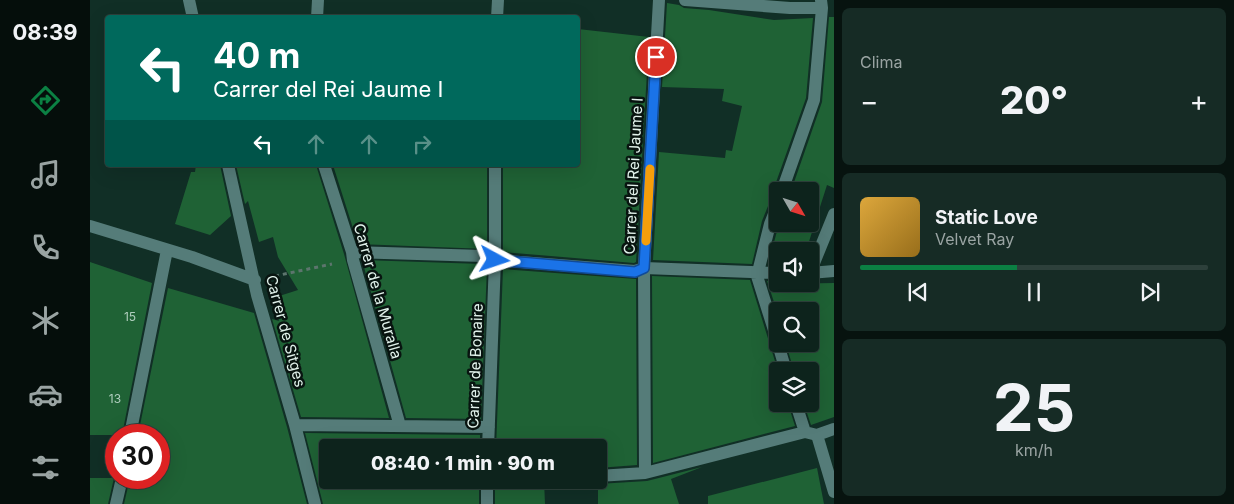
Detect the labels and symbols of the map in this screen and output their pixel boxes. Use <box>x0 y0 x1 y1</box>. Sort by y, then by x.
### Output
pin <box>635 36 677 78</box>
street label: Carrer del Rei Jaume I <box>619 97 647 255</box>
north arrow <box>769 182 819 232</box>
street label: Carrer de la Muralla <box>350 221 406 361</box>
position arrow <box>468 233 520 285</box>
street label: Carrer de Sitges <box>262 273 310 389</box>
street label: Carrer de Bonaire <box>463 303 487 429</box>
house number: 15 <box>124 309 136 324</box>
house number: 13 <box>109 391 121 406</box>
speed limit sign: 30 <box>105 424 170 489</box>

